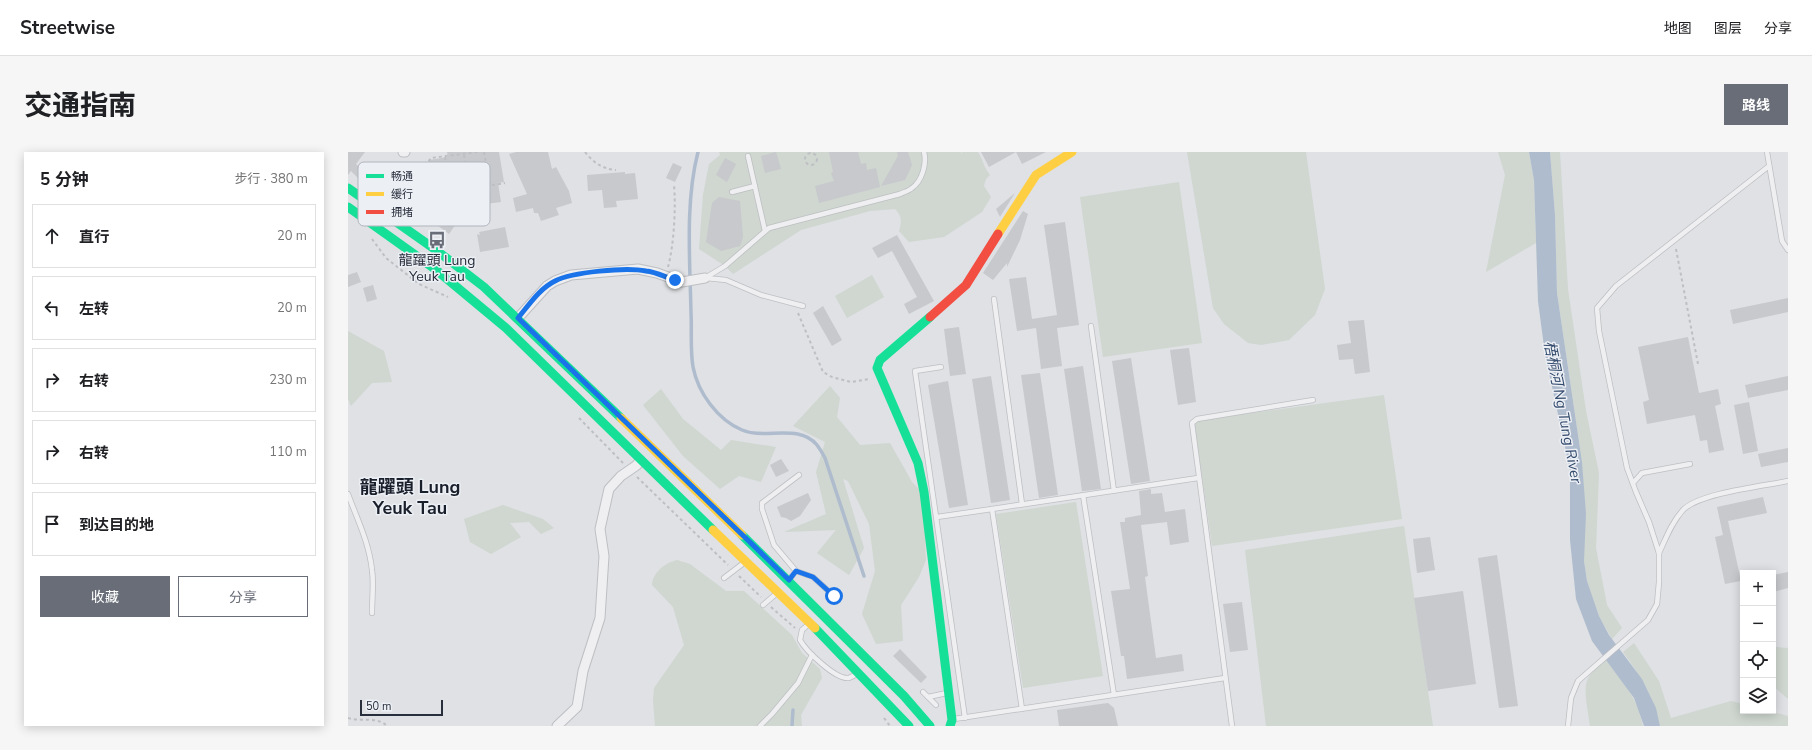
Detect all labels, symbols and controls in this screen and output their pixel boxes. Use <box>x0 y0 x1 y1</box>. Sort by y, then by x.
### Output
text: Streetwise <box>20 15 115 41</box>
text: 地图 <box>1664 19 1692 38</box>
text: 图层 <box>1714 19 1742 38</box>
text: 分享 <box>1764 19 1792 38</box>
button: 路线 <box>1724 84 1788 125</box>
text: 交通指南 <box>24 87 136 125</box>
legend <box>358 162 490 226</box>
text: 5 分钟 <box>40 168 89 191</box>
text: 畅通 <box>391 169 413 184</box>
text: 步行 · 380 m <box>234 170 308 188</box>
text: 缓行 <box>391 187 413 202</box>
text: 拥堵 <box>391 205 413 220</box>
icon: ahead <box>41 225 63 247</box>
text: 直行 <box>79 227 109 247</box>
text: 20 m <box>277 227 307 245</box>
bus stop icon: 龍躍頭 Lung Yeuk Tau <box>427 230 447 250</box>
place label: 龍躍頭 Lung Yeuk Tau <box>398 251 476 286</box>
route end <box>666 271 684 289</box>
icon: left <box>41 297 63 319</box>
text: 左转 <box>79 299 109 319</box>
text: 20 m <box>277 299 307 317</box>
water label: 梧桐河 Ng Tung River <box>1539 339 1587 485</box>
icon: right <box>41 369 63 391</box>
text: 右转 <box>79 371 109 391</box>
text: 230 m <box>269 371 307 389</box>
icon: right <box>41 441 63 463</box>
text: 右转 <box>79 443 109 463</box>
text: 110 m <box>269 443 307 461</box>
district label: 龍躍頭 Lung Yeuk Tau <box>360 475 460 520</box>
icon: arrive <box>41 513 63 535</box>
text: 到达目的地 <box>79 515 154 535</box>
map controls <box>1740 570 1776 714</box>
button: + <box>1740 570 1776 606</box>
button: 收藏 <box>40 576 170 617</box>
button: 分享 <box>178 576 308 617</box>
route start <box>825 587 843 605</box>
button: − <box>1740 606 1776 642</box>
button: locate <box>1740 642 1776 678</box>
button: layers <box>1740 678 1776 714</box>
scale bar <box>360 698 443 717</box>
text: 50 m <box>366 699 391 714</box>

